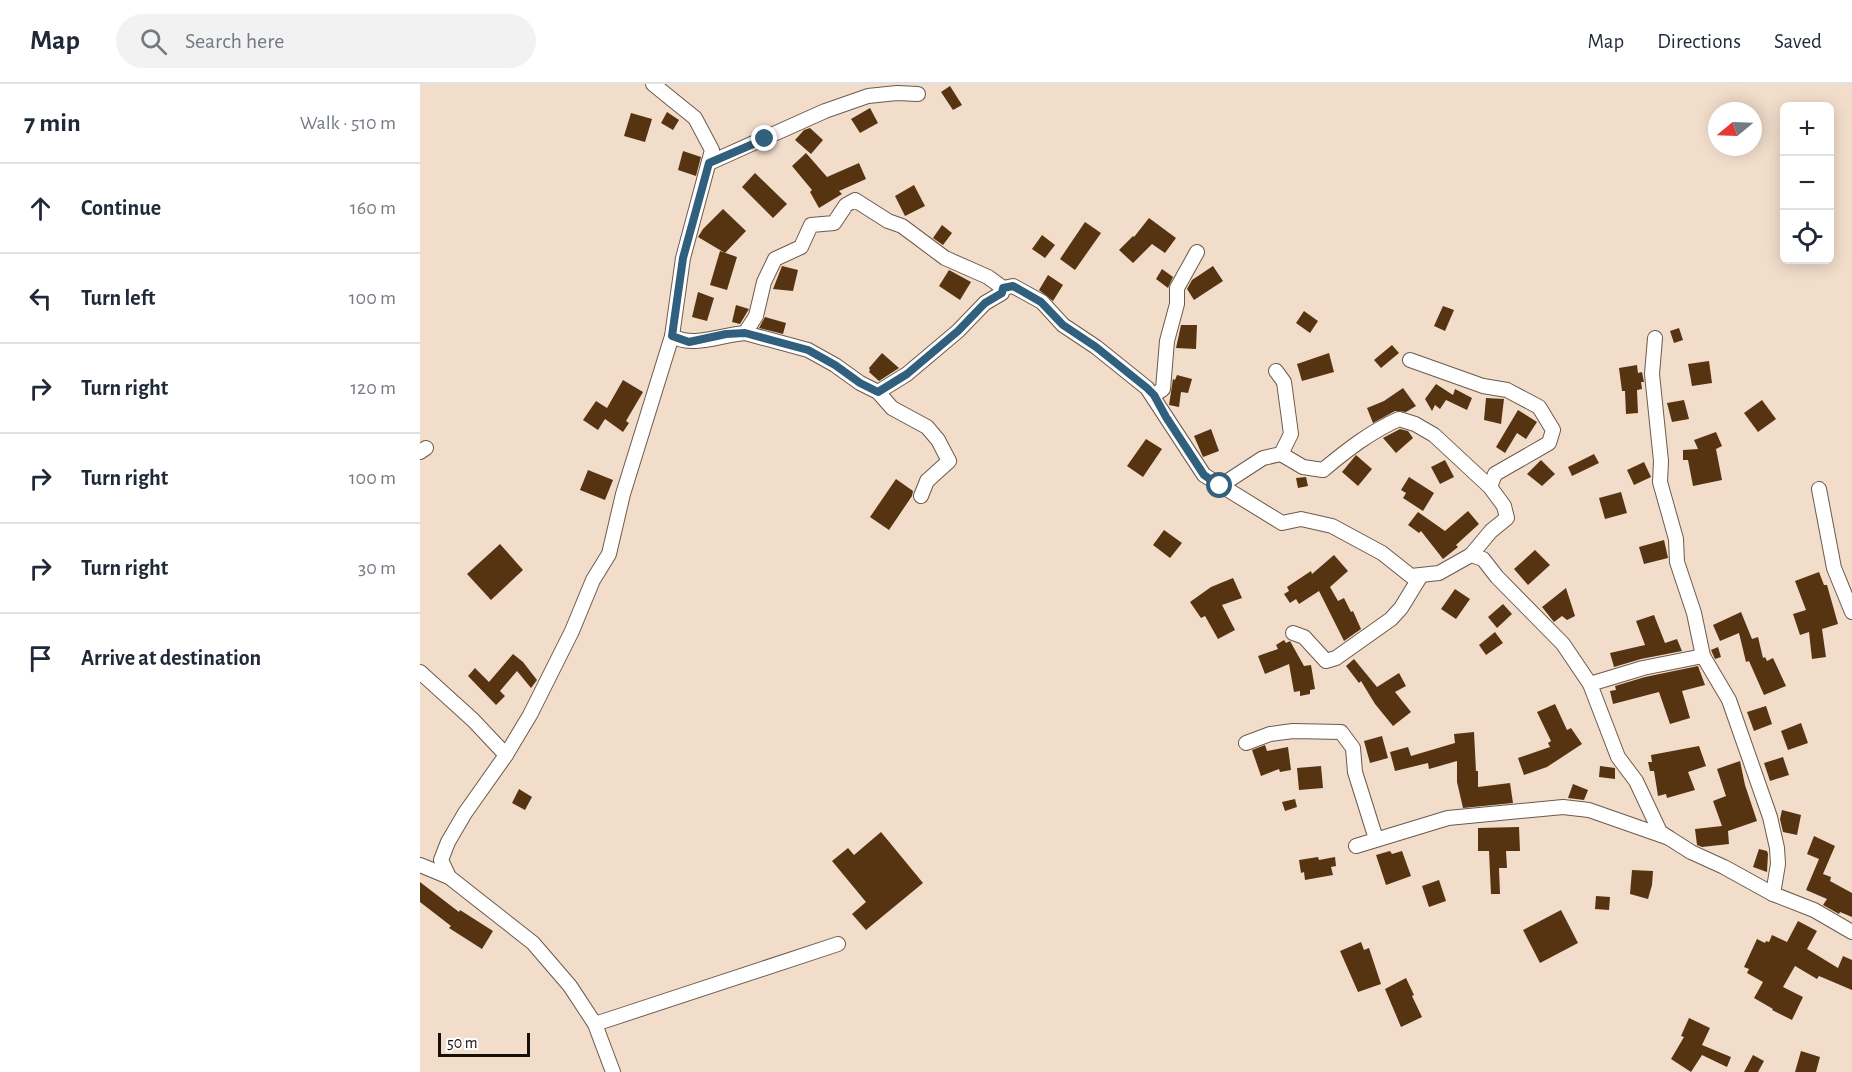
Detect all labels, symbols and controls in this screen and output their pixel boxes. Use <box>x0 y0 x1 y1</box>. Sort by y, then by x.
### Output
search box <box>116 14 536 68</box>
icon: search <box>137 25 170 58</box>
text: Map <box>30 27 80 55</box>
text: Search here <box>185 30 284 52</box>
text: Map <box>1588 31 1624 52</box>
text: Directions <box>1657 31 1741 52</box>
text: Saved <box>1774 31 1822 52</box>
north arrow <box>1708 102 1762 156</box>
map controls <box>1780 102 1834 264</box>
button: + <box>1780 102 1834 156</box>
text: 7 min <box>24 110 81 136</box>
text: Walk · 510 m <box>300 113 396 133</box>
route end <box>751 125 777 151</box>
button: − <box>1780 156 1834 210</box>
icon: ahead <box>24 192 57 225</box>
text: Continue <box>81 197 161 219</box>
text: 160 m <box>350 198 396 218</box>
button: locate <box>1780 210 1834 264</box>
icon: left <box>24 282 57 315</box>
text: Turn left <box>81 287 155 309</box>
text: 100 m <box>349 288 396 308</box>
icon: right <box>24 372 57 405</box>
text: Turn right <box>81 377 168 399</box>
text: 120 m <box>350 378 396 398</box>
icon: right <box>24 462 57 495</box>
text: Turn right <box>81 467 168 489</box>
text: 100 m <box>349 468 396 488</box>
route start <box>1206 472 1232 498</box>
icon: right <box>24 552 57 585</box>
text: Turn right <box>81 557 168 579</box>
text: 30 m <box>358 558 396 578</box>
icon: arrive <box>24 642 57 675</box>
text: Arrive at destination <box>81 647 261 669</box>
scale bar <box>438 1030 530 1058</box>
text: 50 m <box>447 1035 478 1051</box>

